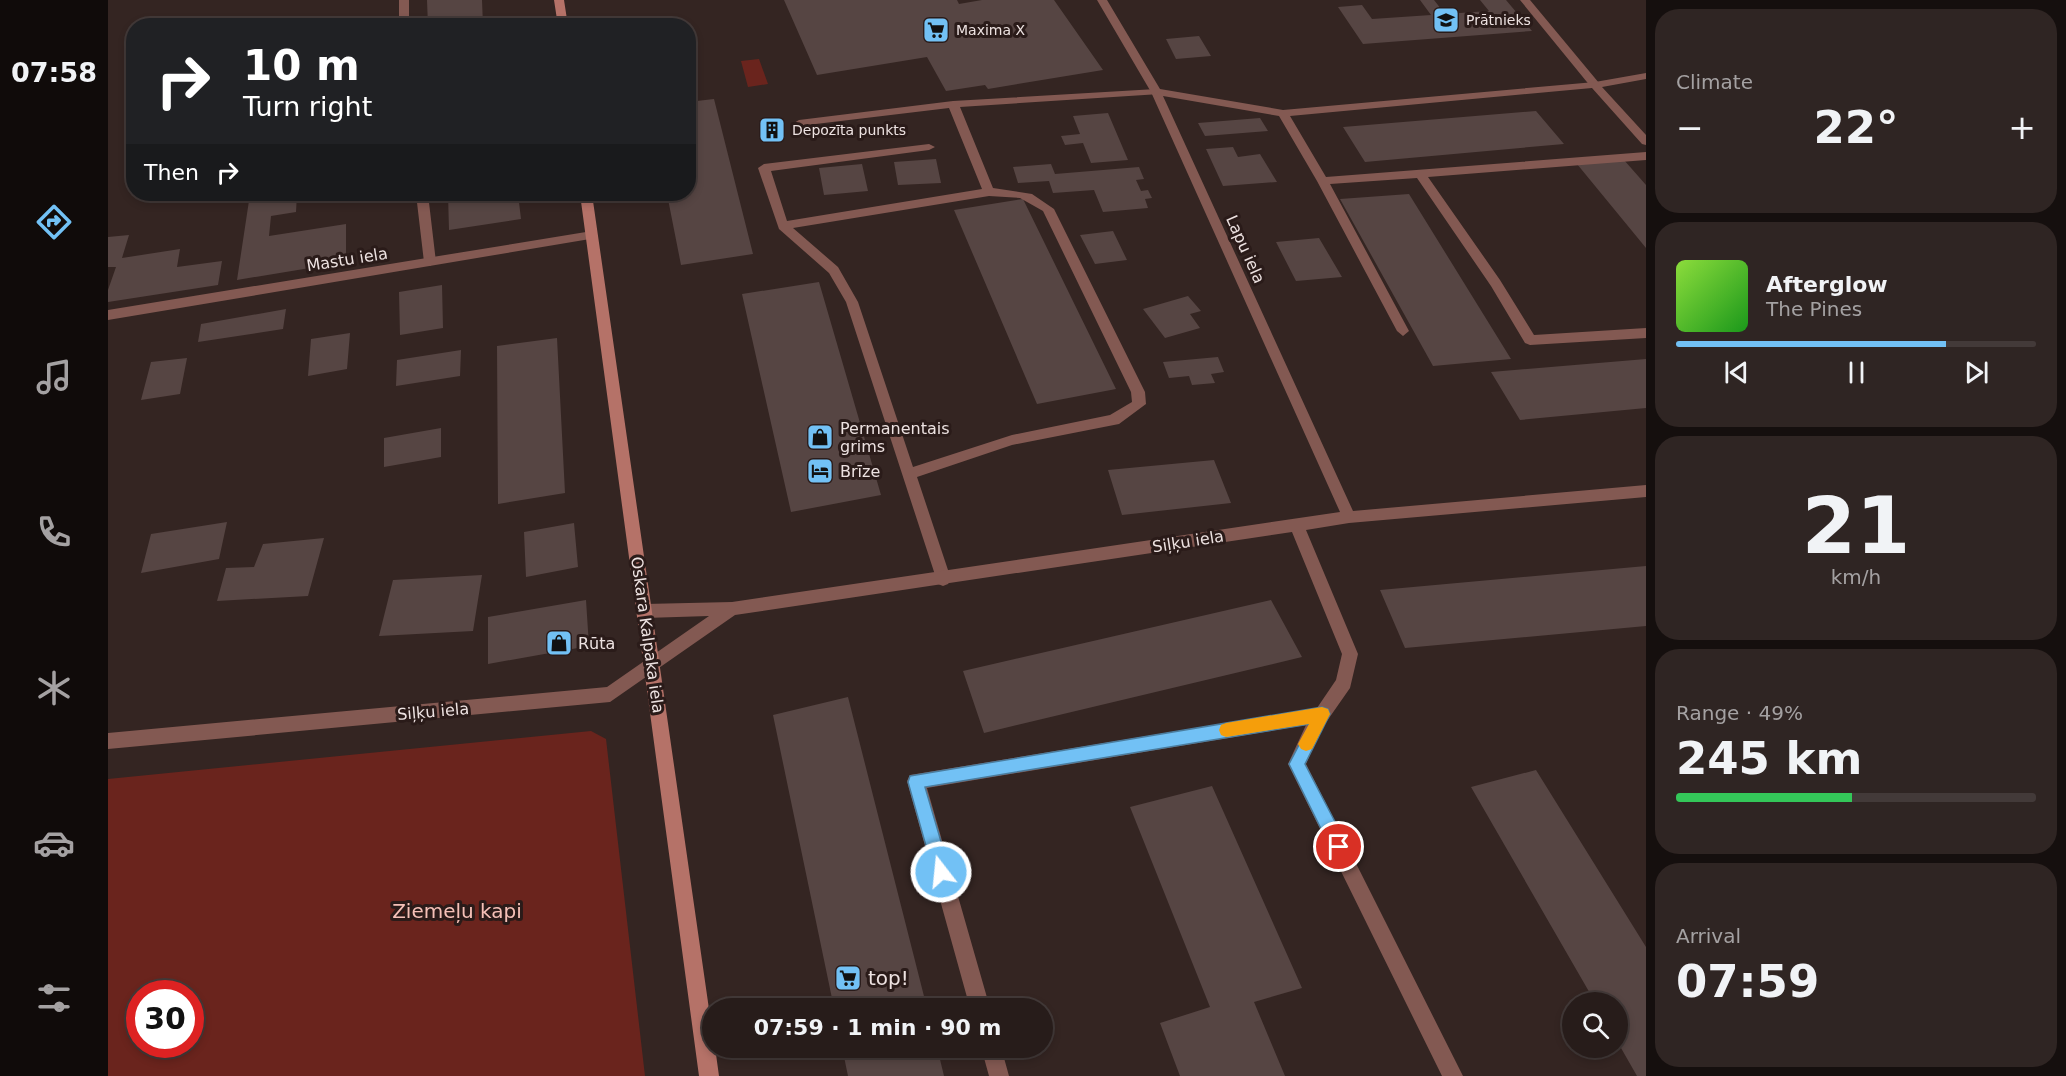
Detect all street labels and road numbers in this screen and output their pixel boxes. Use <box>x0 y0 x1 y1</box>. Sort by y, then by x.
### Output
street label: Lapu iela <box>1222 212 1269 286</box>
street label: Mastu iela <box>305 244 389 275</box>
street label: Siļķu iela <box>1151 526 1225 557</box>
street label: Oskara Kalpaka iela <box>627 556 668 715</box>
street label: Siļķu iela <box>396 699 470 724</box>

